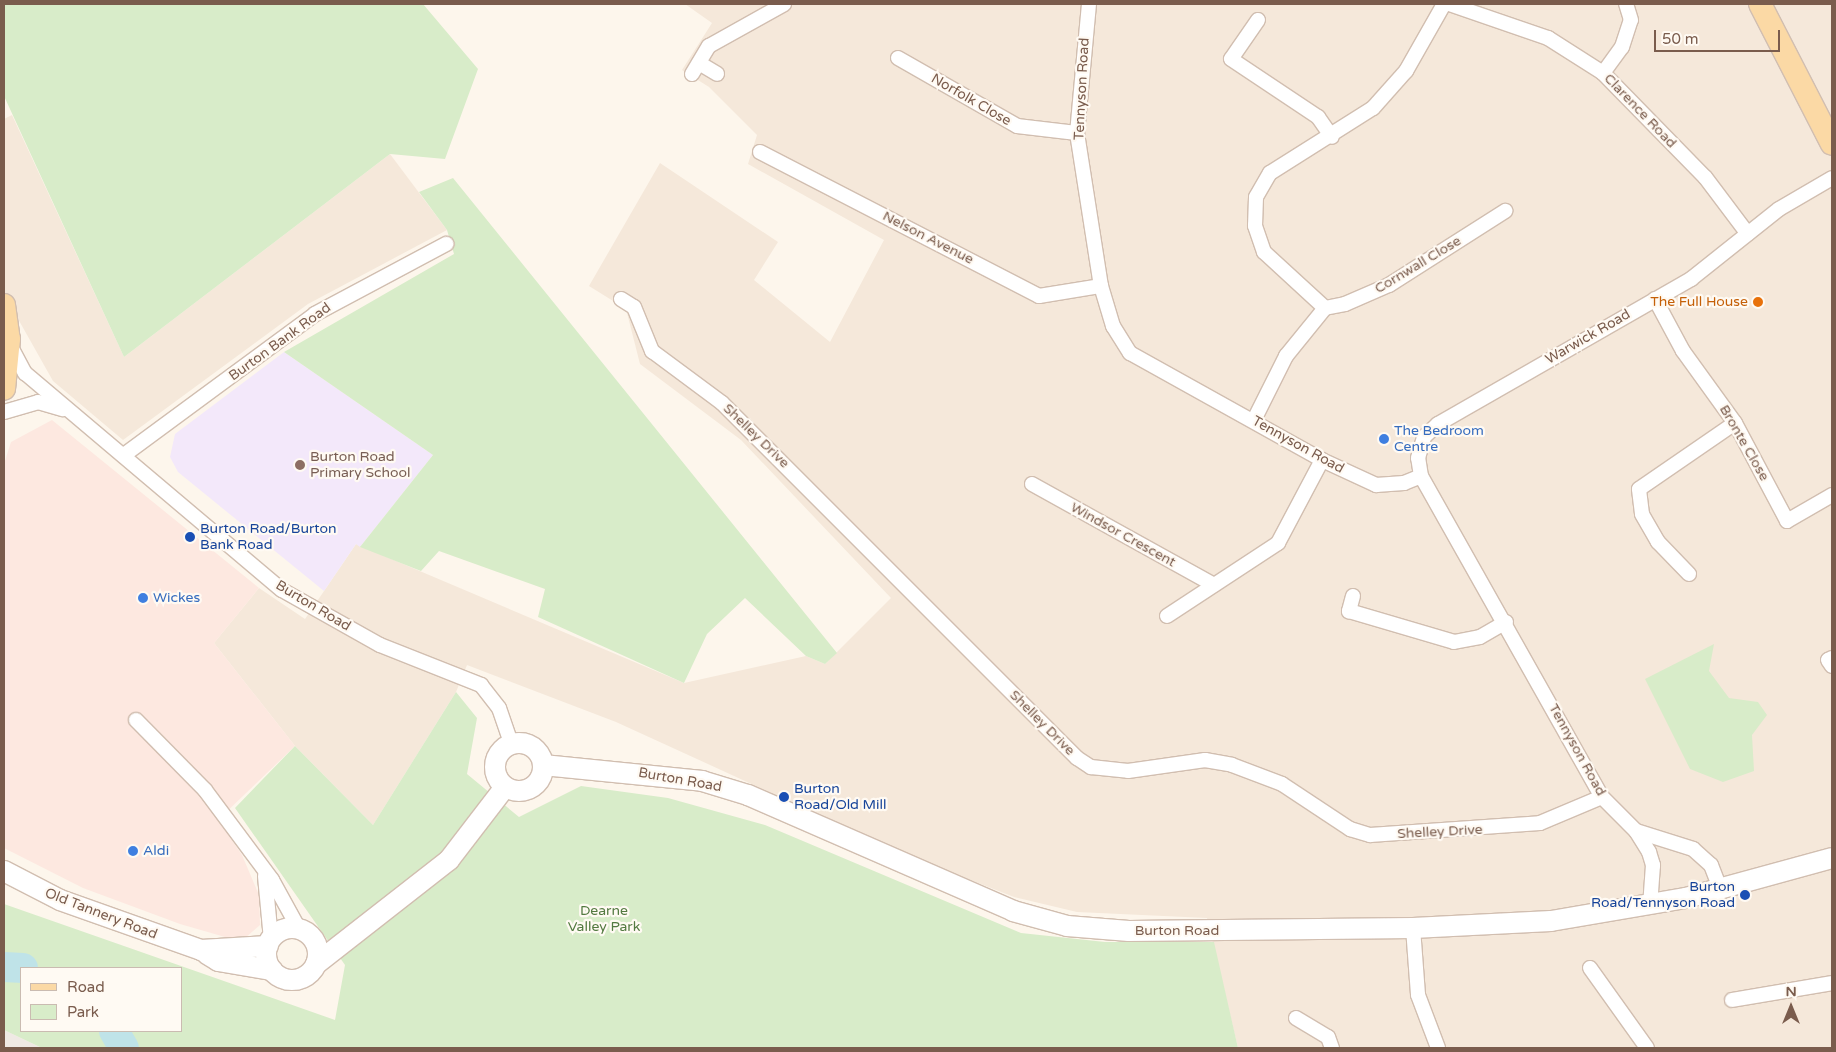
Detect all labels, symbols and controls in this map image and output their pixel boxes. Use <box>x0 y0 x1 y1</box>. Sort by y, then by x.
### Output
scale bar <box>1656 20 1782 52</box>
text: 50 m <box>1662 30 1699 48</box>
street label: Tennyson Road <box>1071 37 1093 141</box>
street label: Norfolk Close <box>928 70 1014 130</box>
street label: Clarence Road <box>1600 70 1680 152</box>
street label: Nelson Avenue <box>880 208 976 268</box>
street label: Cornwall Close <box>1372 233 1464 297</box>
place label: The Full House <box>1650 294 1748 310</box>
marker: The Full House <box>1752 296 1764 308</box>
street label: Burton Bank Road <box>226 299 334 385</box>
street label: Warwick Road <box>1543 306 1633 368</box>
street label: Shelley Drive <box>719 400 793 472</box>
street label: Bronte Close <box>1716 402 1772 484</box>
street label: Tennyson Road <box>1249 413 1347 477</box>
place label: The Bedroom Centre <box>1394 423 1484 456</box>
marker: The Bedroom Centre <box>1378 433 1390 445</box>
place label: Burton Road Primary School <box>310 449 411 482</box>
marker: Burton Road Primary School <box>294 459 306 471</box>
street label: Windsor Crescent <box>1068 499 1178 571</box>
place label: Burton Road/Burton Bank Road <box>200 521 337 554</box>
marker: Burton Road/Burton Bank Road <box>184 531 196 543</box>
street label: Burton Road <box>272 577 354 635</box>
place label: Wickes <box>153 590 200 606</box>
marker: Wickes <box>137 592 149 604</box>
street label: Shelley Drive <box>1006 687 1078 759</box>
street label: Tennyson Road <box>1545 701 1609 799</box>
street label: Burton Road <box>637 764 723 796</box>
place label: Burton Road/Old Mill <box>794 781 886 814</box>
marker: Burton Road/Old Mill <box>778 791 790 803</box>
street label: Shelley Drive <box>1397 821 1483 843</box>
place label: Aldi <box>143 843 169 859</box>
marker: Aldi <box>127 845 139 857</box>
place label: Burton Road/Tennyson Road <box>1591 879 1735 912</box>
street label: Old Tannery Road <box>42 885 160 943</box>
marker: Burton Road/Tennyson Road <box>1739 889 1751 901</box>
park label: Dearne Valley Park <box>568 903 640 936</box>
street label: Burton Road <box>1135 923 1219 939</box>
legend <box>20 967 182 1032</box>
text: Road <box>67 978 105 996</box>
north arrow <box>1766 982 1816 1032</box>
text: N <box>1785 983 1797 1000</box>
text: Park <box>67 1003 99 1021</box>

